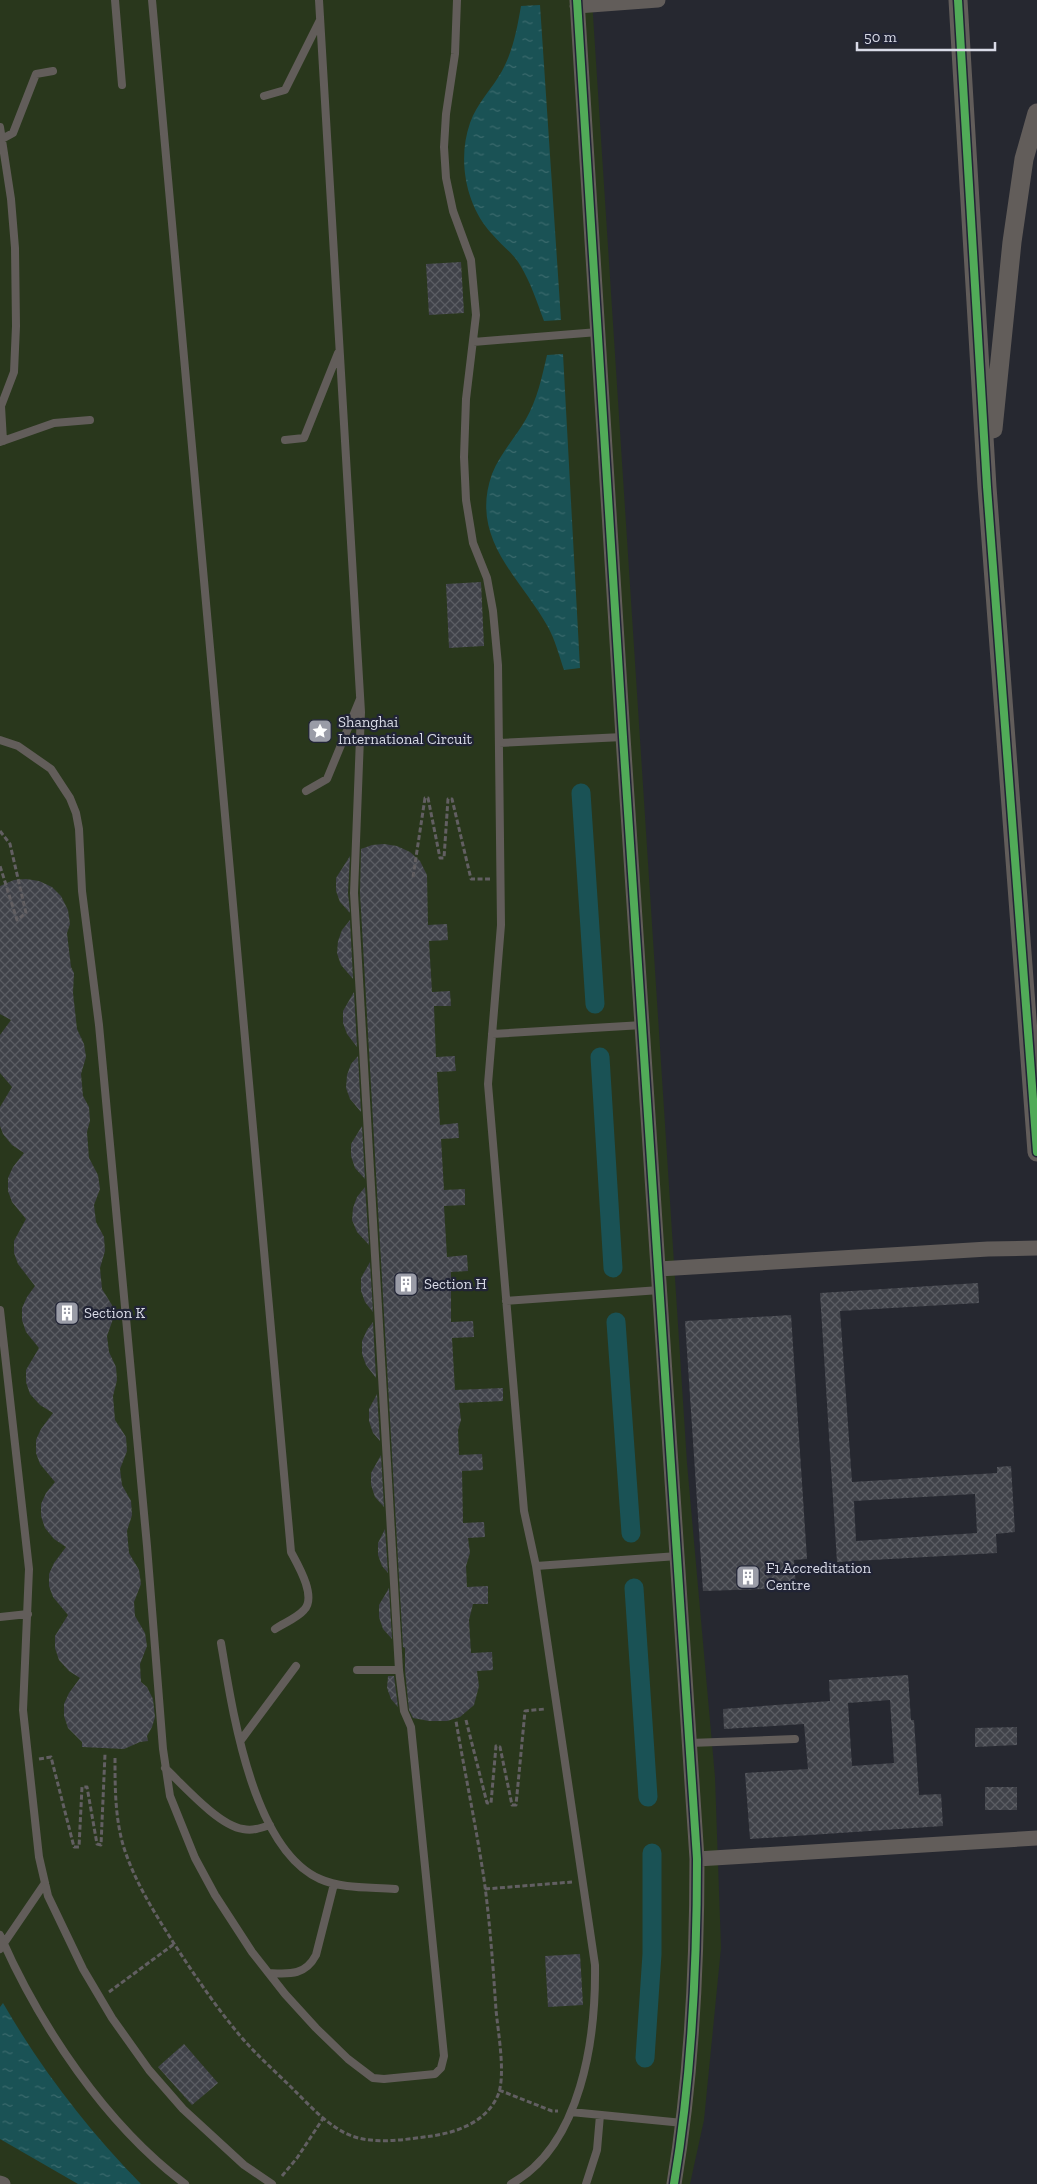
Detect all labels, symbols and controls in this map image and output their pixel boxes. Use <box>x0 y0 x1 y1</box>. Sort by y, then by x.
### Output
scale bar <box>857 20 994 52</box>
text: 50 m <box>864 28 897 46</box>
place label: Shanghai International Circuit <box>338 713 473 748</box>
place icon: Shanghai International Circuit <box>307 718 333 744</box>
building icon: Section H <box>393 1271 419 1297</box>
place label: Section H <box>424 1275 487 1293</box>
building icon: Section K <box>54 1300 80 1326</box>
place label: Section K <box>84 1304 145 1322</box>
place label: F1 Accreditation Centre <box>766 1559 872 1594</box>
building icon: F1 Accreditation Centre <box>735 1564 761 1590</box>

